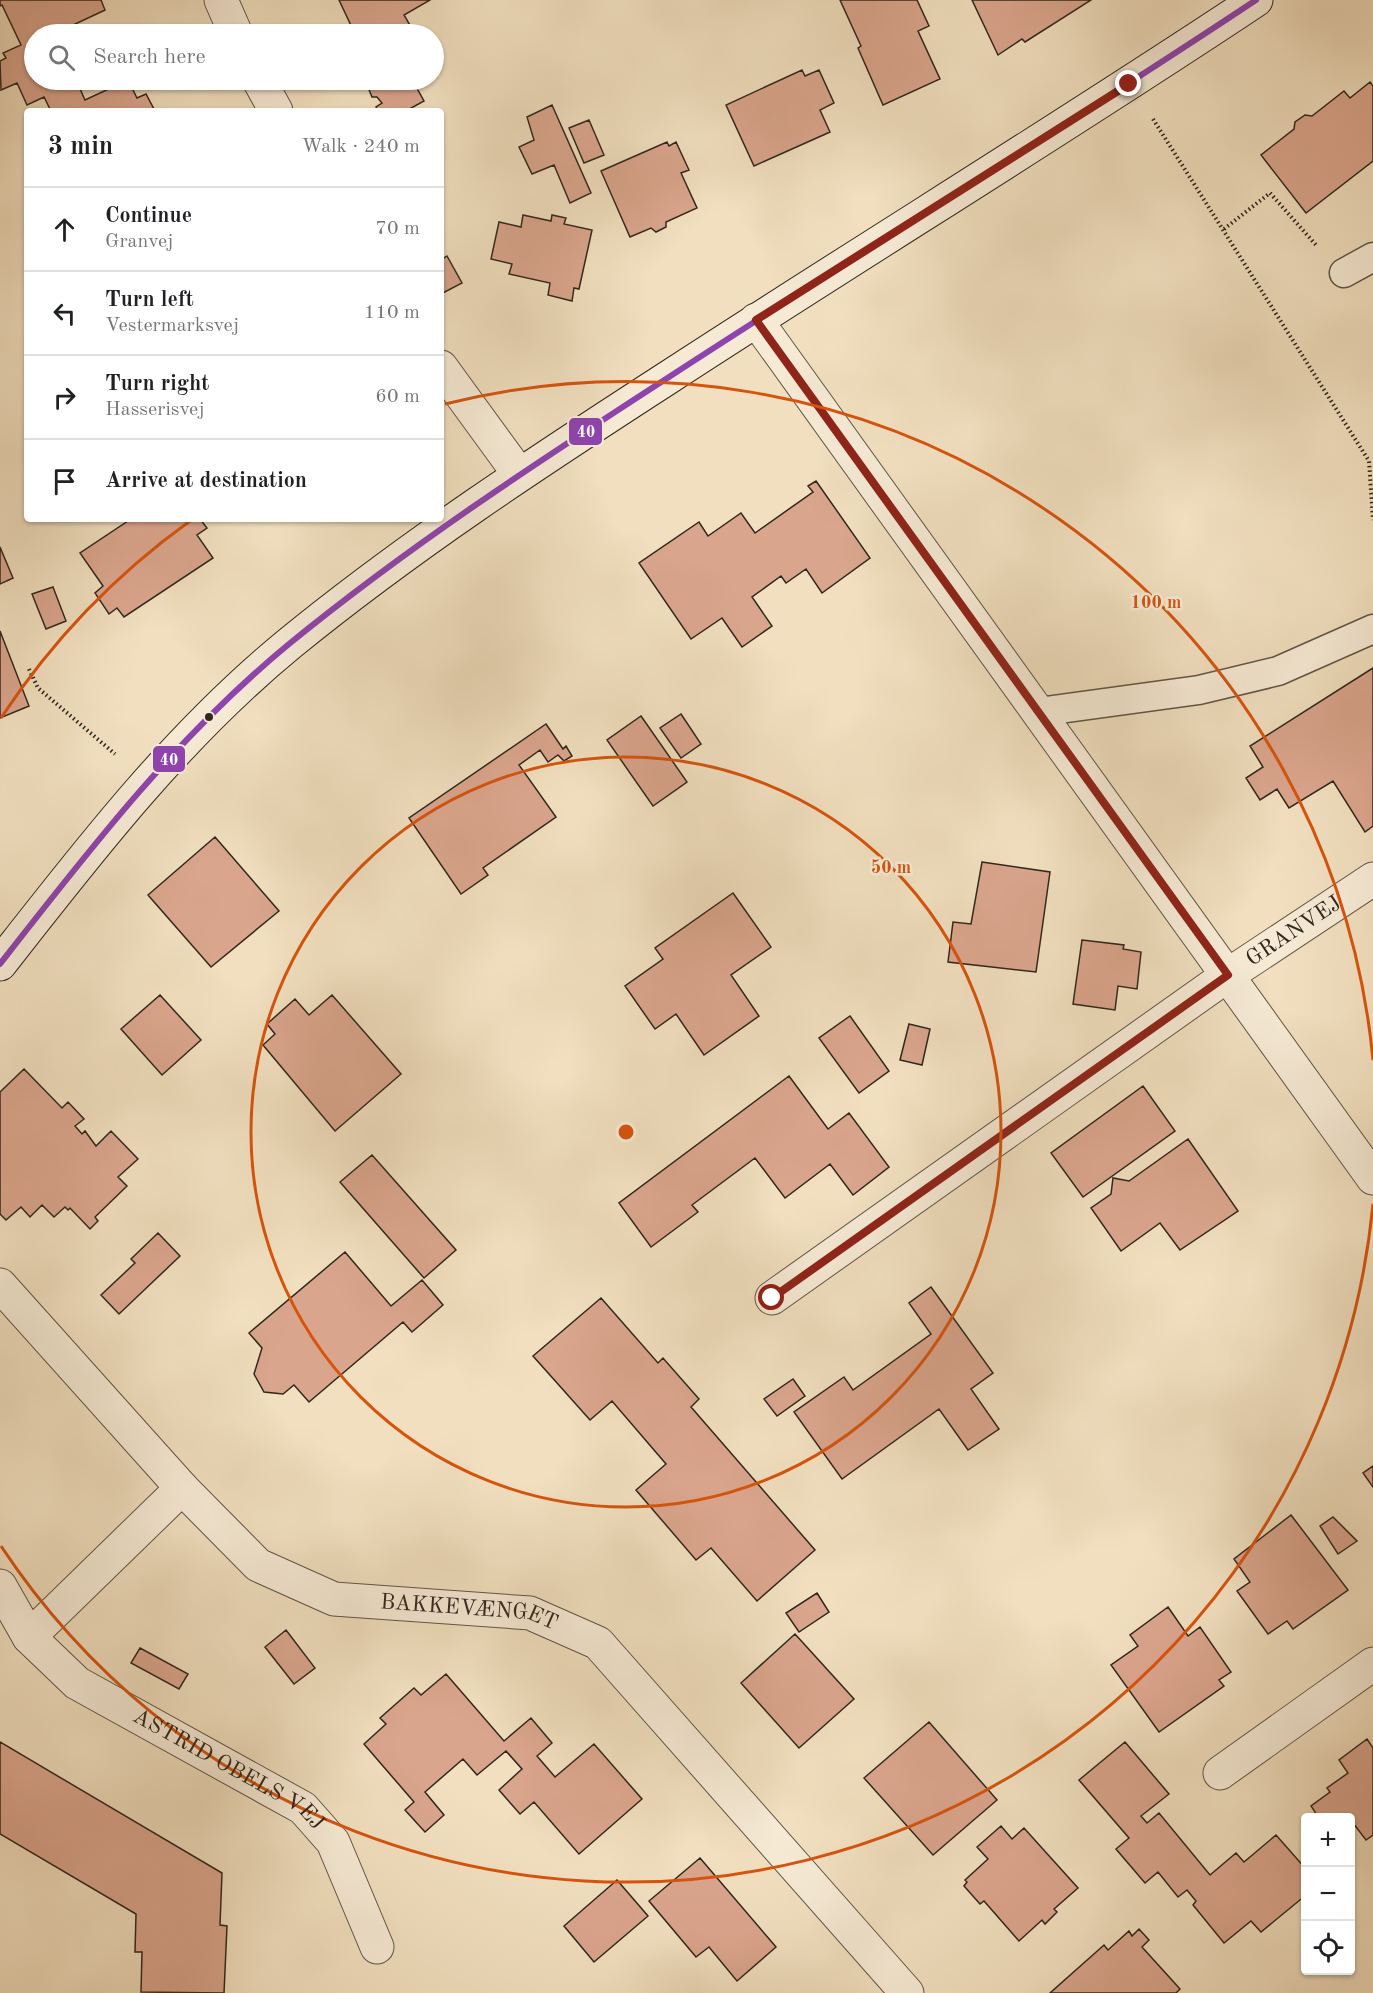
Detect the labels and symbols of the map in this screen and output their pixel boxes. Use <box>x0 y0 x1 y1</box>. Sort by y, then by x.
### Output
route end <box>1115 70 1141 96</box>
line badge: 40 <box>568 417 603 446</box>
text: 40 <box>577 425 595 441</box>
text: 100 m <box>1131 594 1181 612</box>
unlabelled marker <box>203 711 215 723</box>
line badge: 40 <box>152 745 186 773</box>
text: 40 <box>160 753 178 769</box>
text: 50 m <box>871 859 911 877</box>
street label: GRANVEJ <box>1242 892 1346 971</box>
centre of rings <box>616 1122 636 1142</box>
route start <box>758 1284 784 1310</box>
street label: BAKKEVÆNGET <box>379 1591 561 1635</box>
street label: ASTRID OBELS VEJ <box>129 1705 328 1835</box>

